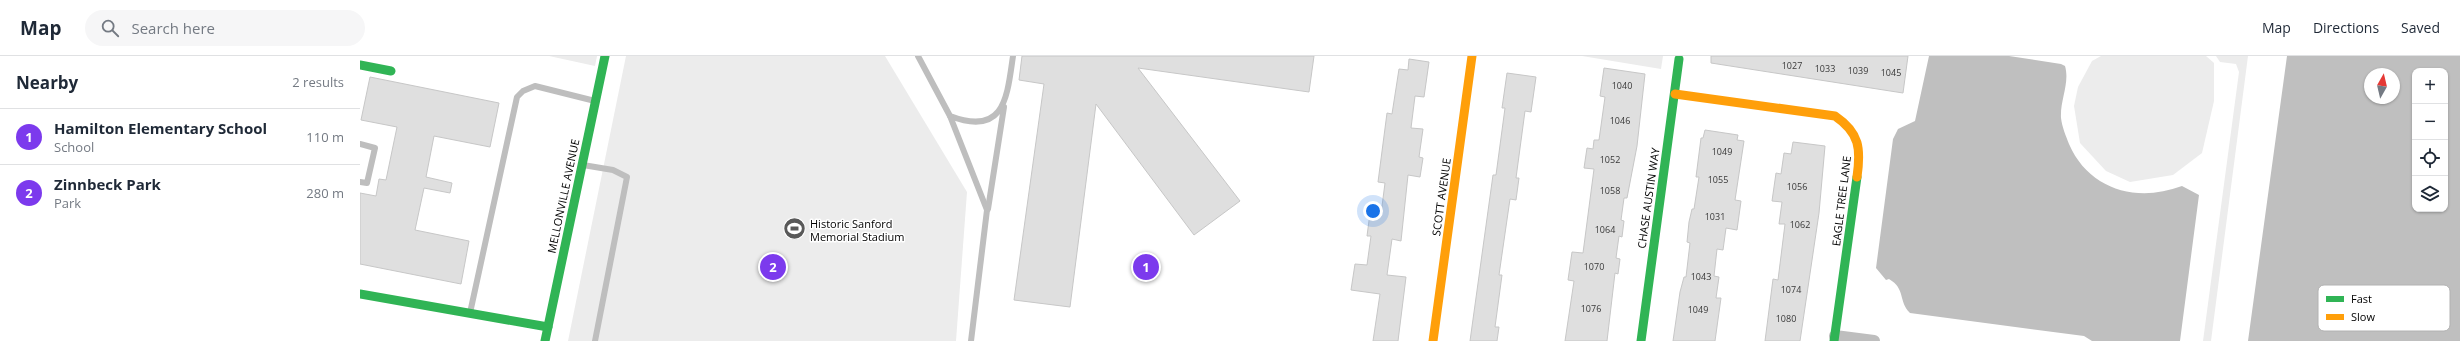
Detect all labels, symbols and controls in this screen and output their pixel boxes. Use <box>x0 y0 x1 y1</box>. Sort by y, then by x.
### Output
search box <box>85 10 365 46</box>
text: Map <box>20 15 61 41</box>
icon: search <box>99 17 121 39</box>
text: Search here <box>131 18 215 38</box>
text: Map <box>2262 18 2291 37</box>
text: Directions <box>2313 18 2379 37</box>
text: Saved <box>2401 18 2440 37</box>
house number: 1027 <box>1782 59 1802 72</box>
house number: 1033 <box>1815 62 1835 75</box>
house number: 1039 <box>1848 64 1868 77</box>
house number: 1045 <box>1881 66 1901 79</box>
north arrow <box>2364 68 2400 104</box>
map controls <box>2412 68 2448 212</box>
button: + <box>2412 68 2448 104</box>
text: Nearby <box>16 71 78 94</box>
text: 2 results <box>292 73 344 91</box>
house number: 1040 <box>1612 79 1632 92</box>
button: − <box>2412 104 2448 140</box>
house number: 1046 <box>1610 114 1630 127</box>
text: Hamilton Elementary School <box>54 118 267 138</box>
text: 1 <box>25 128 33 146</box>
text: 110 m <box>306 128 344 146</box>
street label: MELLONVILLE AVENUE <box>544 137 582 255</box>
text: School <box>54 138 94 156</box>
button: locate <box>2412 140 2448 176</box>
house number: 1049 <box>1712 145 1732 158</box>
street label: CHASE AUSTIN WAY <box>1634 146 1663 249</box>
house number: 1052 <box>1600 153 1620 166</box>
street label: EAGLE TREE LANE <box>1828 155 1854 247</box>
street label: SCOTT AVENUE <box>1428 157 1454 237</box>
house number: 1055 <box>1708 173 1728 186</box>
text: Zinnbeck Park <box>54 174 161 194</box>
button: layers <box>2412 176 2448 212</box>
house number: 1056 <box>1787 180 1807 193</box>
text: 2 <box>25 184 33 202</box>
text: 280 m <box>306 184 344 202</box>
house number: 1058 <box>1600 184 1620 197</box>
text: Park <box>54 194 81 212</box>
your location <box>1363 201 1383 221</box>
house number: 1031 <box>1705 210 1725 223</box>
sports icon: Historic Sanford Memorial Stadium <box>781 216 807 242</box>
place label: Historic Sanford Memorial Stadium <box>810 216 904 244</box>
house number: 1062 <box>1790 218 1810 231</box>
house number: 1064 <box>1595 223 1615 236</box>
pin: 2 <box>760 252 786 282</box>
pin: 1 <box>1133 252 1159 282</box>
house number: 1070 <box>1584 260 1604 273</box>
house number: 1043 <box>1691 270 1711 283</box>
house number: 1074 <box>1781 283 1801 296</box>
legend <box>2318 285 2450 331</box>
text: Fast <box>2351 291 2372 306</box>
house number: 1076 <box>1581 302 1601 315</box>
house number: 1049 <box>1688 303 1708 316</box>
text: Slow <box>2351 309 2375 324</box>
house number: 1080 <box>1776 312 1796 325</box>

